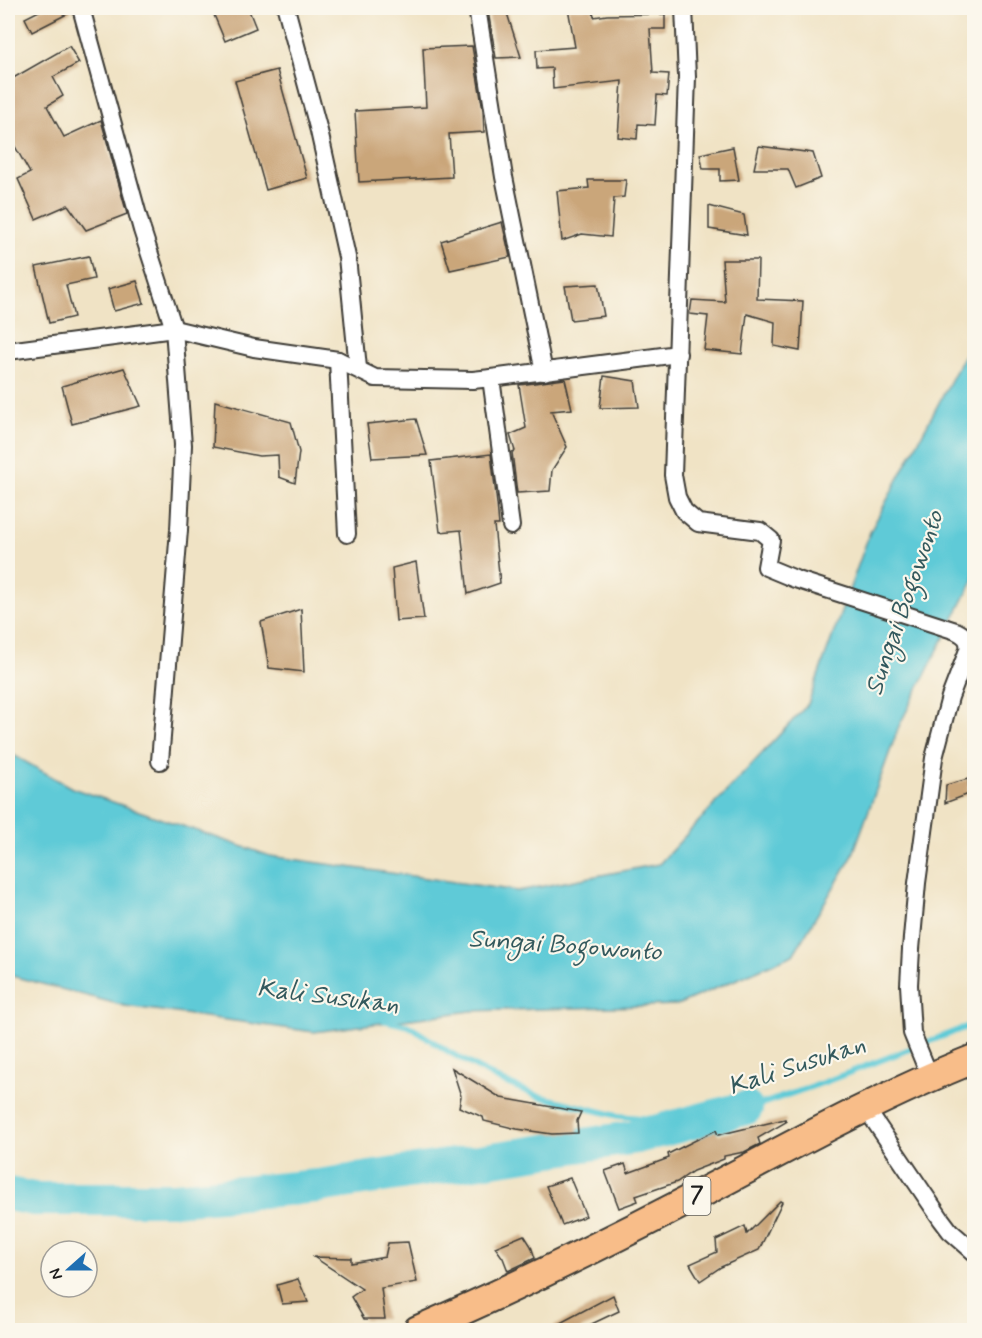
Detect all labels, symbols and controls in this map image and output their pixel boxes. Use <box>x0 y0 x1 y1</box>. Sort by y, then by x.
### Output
water label: Sungai Bogowonto <box>857 505 956 701</box>
water label: Sungai Bogowonto <box>467 922 664 973</box>
water label: Kali Susukan <box>255 971 401 1023</box>
water label: Kali Susukan <box>724 1028 870 1104</box>
road number: 7 <box>684 1177 710 1215</box>
north arrow <box>39 1239 99 1299</box>
text: N <box>45 1265 68 1283</box>

